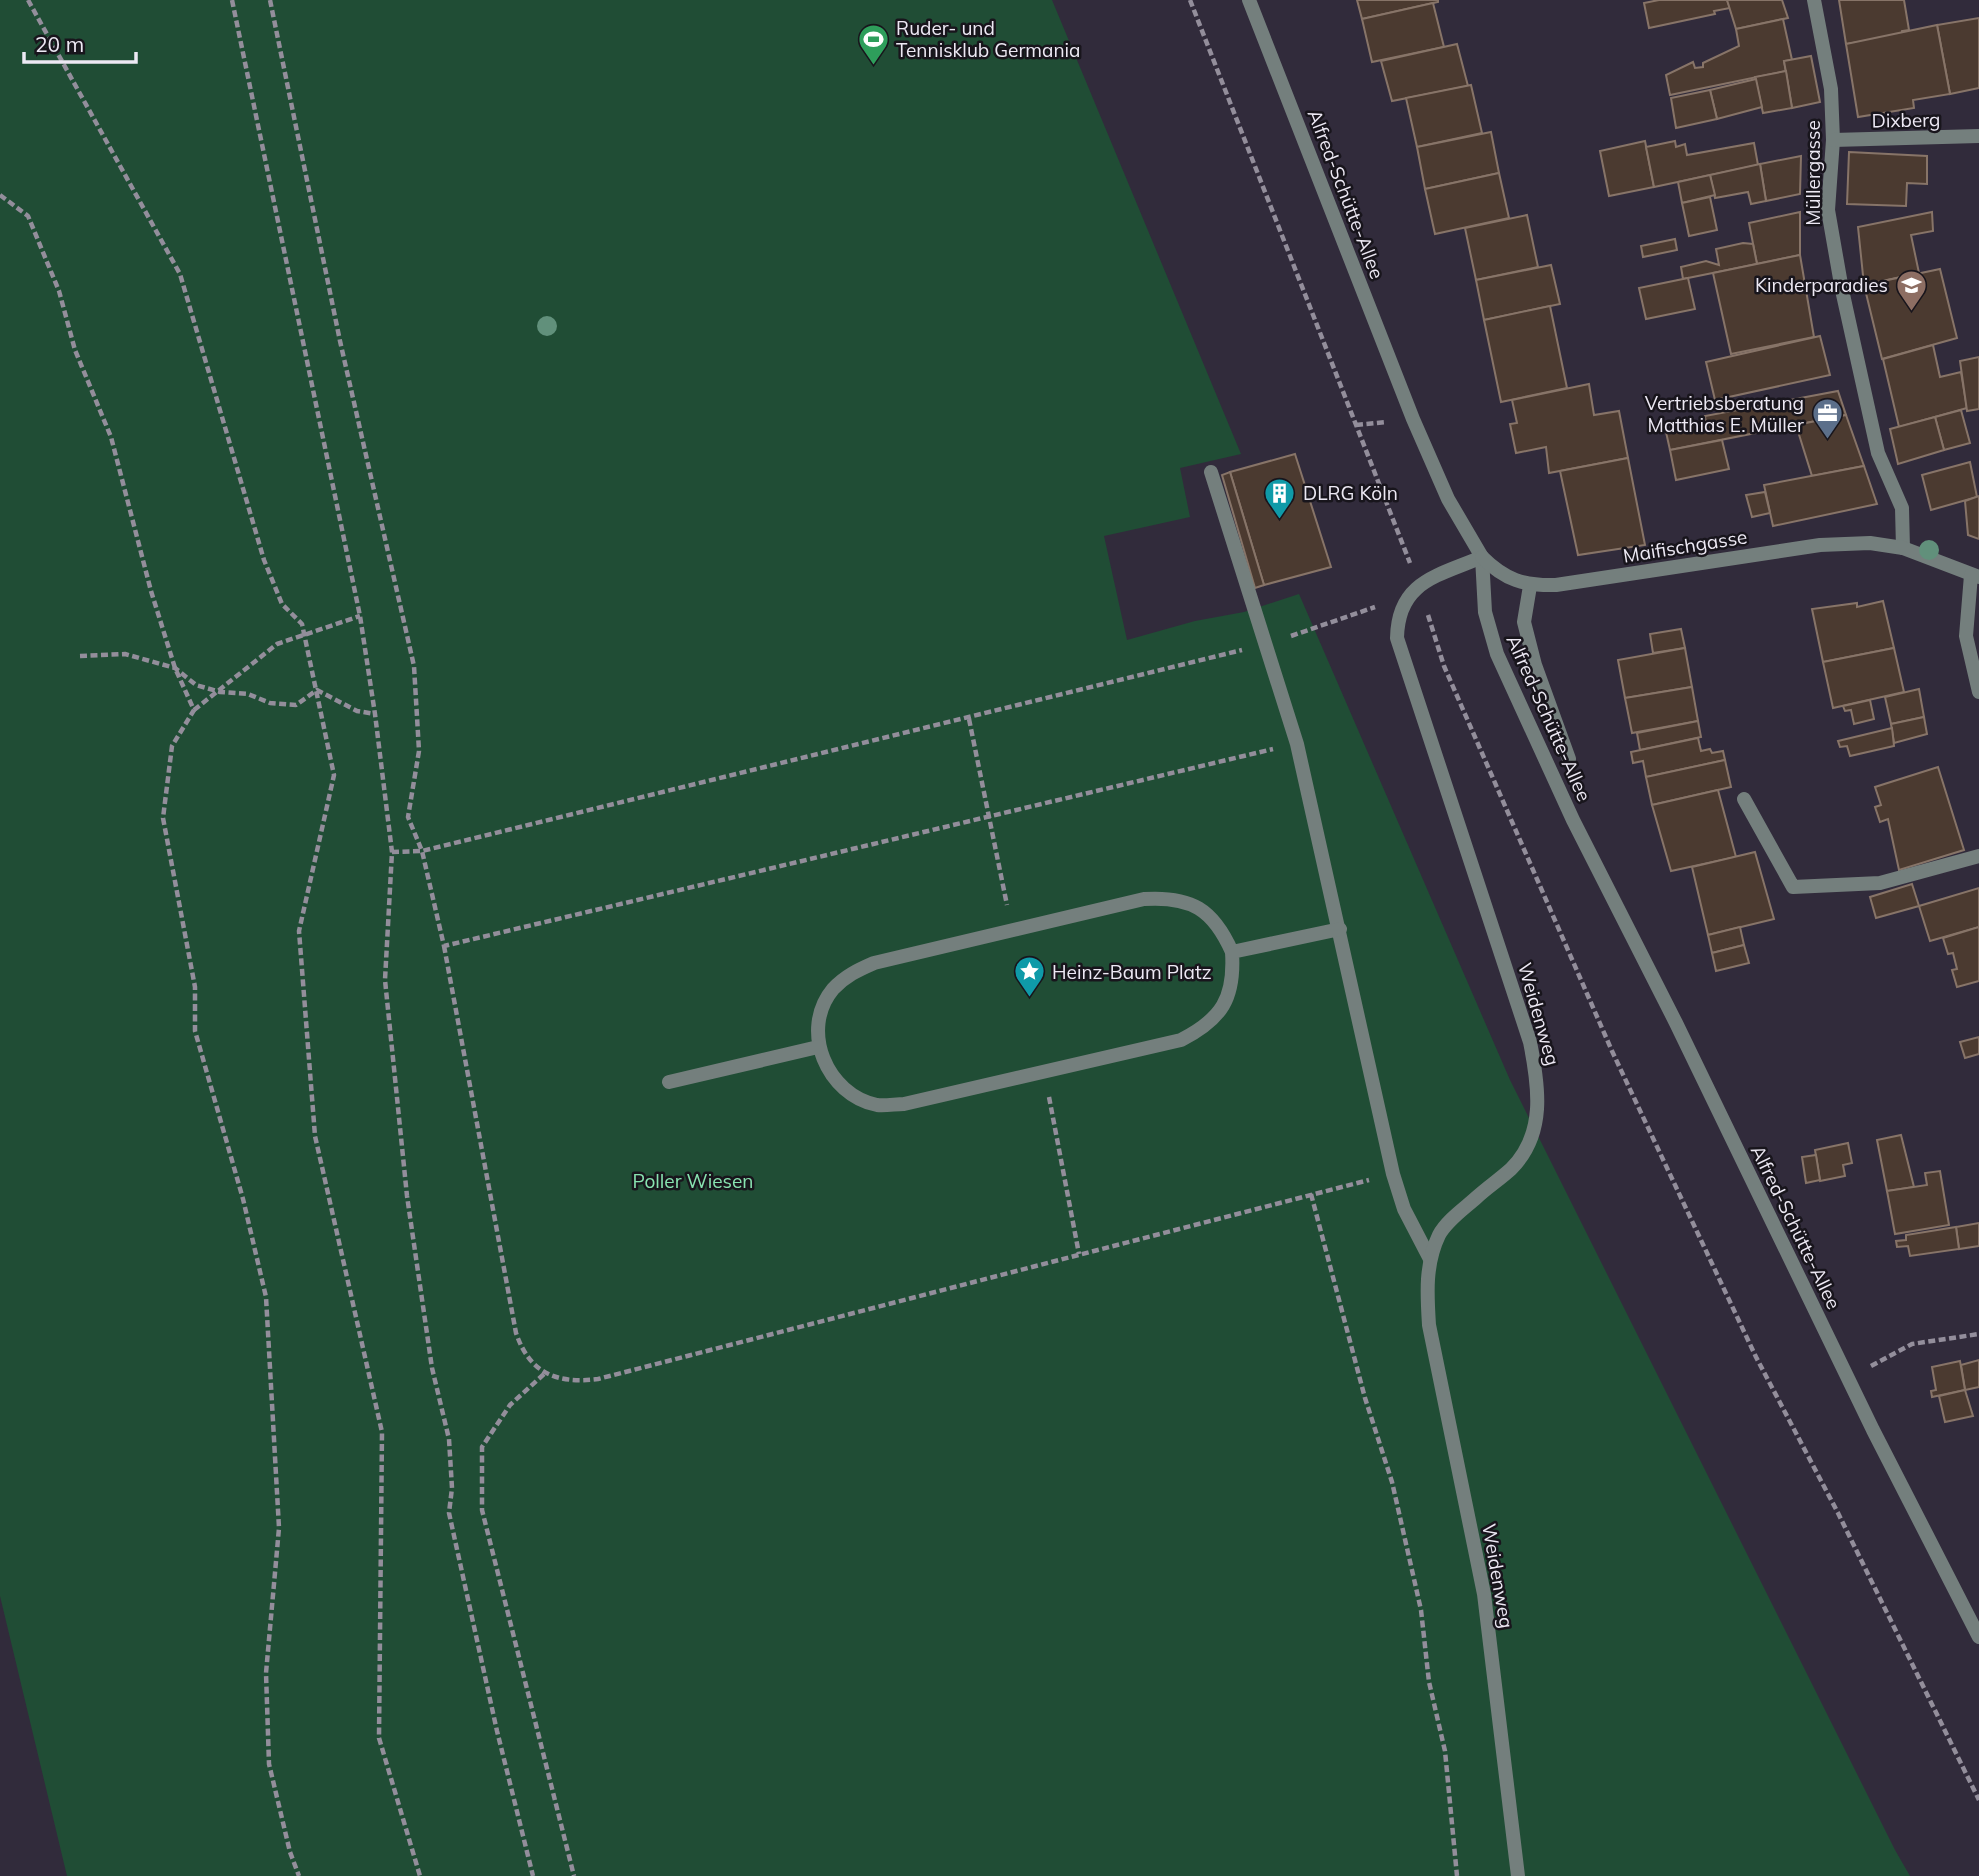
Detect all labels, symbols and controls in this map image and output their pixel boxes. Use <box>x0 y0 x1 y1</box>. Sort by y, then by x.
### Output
place label: Ruder- und Tennisklub Germania <box>896 16 1080 62</box>
scale bar <box>24 21 136 65</box>
sports icon: Ruder- und Tennisklub Germania <box>856 22 890 66</box>
text: 20 m <box>35 31 84 57</box>
street label: Alfred-Schütte-Allee <box>1303 106 1389 282</box>
street label: Dixberg <box>1871 107 1941 133</box>
street label: Müllergasse <box>1801 120 1825 226</box>
school or university icon: Kinderparadies <box>1894 268 1928 312</box>
place label: Kinderparadies <box>1755 273 1888 297</box>
place label: Vertriebsberatung Matthias E. Müller <box>1645 391 1804 437</box>
office icon: Vertriebsberatung Matthias E. Müller <box>1810 397 1844 441</box>
building icon: DLRG Köln <box>1263 476 1297 520</box>
place label: DLRG Köln <box>1303 481 1398 505</box>
street label: Maifischgasse <box>1621 524 1749 568</box>
street label: Alfred-Schütte-Allee <box>1502 631 1596 805</box>
place icon: Heinz-Baum Platz <box>1012 955 1046 999</box>
place label: Heinz-Baum Platz <box>1052 960 1212 984</box>
street label: Weidenweg <box>1513 960 1565 1068</box>
street label: Alfred-Schütte-Allee <box>1746 1141 1846 1313</box>
park label: Poller Wiesen <box>633 1169 753 1193</box>
street label: Weidenweg <box>1477 1522 1519 1630</box>

